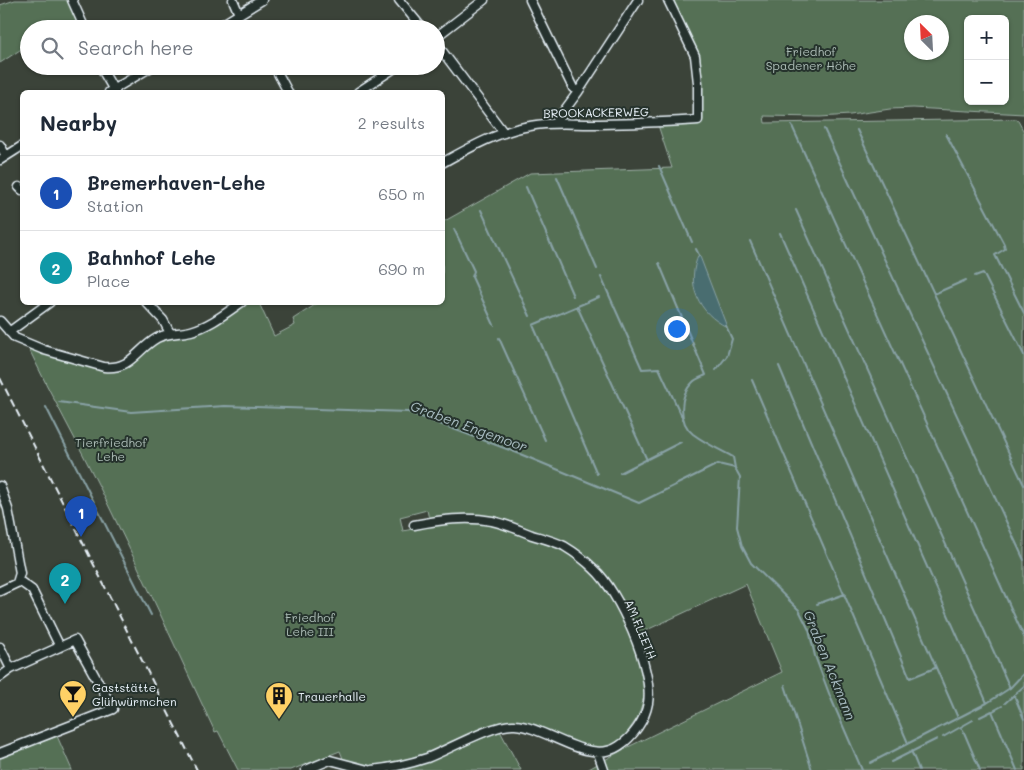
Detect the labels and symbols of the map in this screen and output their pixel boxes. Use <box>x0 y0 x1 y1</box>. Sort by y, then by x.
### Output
north arrow <box>904 15 949 60</box>
park label: Friedhof Spadener Höhe <box>766 43 856 73</box>
street label: BROOKACKERWEG <box>543 103 649 121</box>
your location <box>664 316 690 342</box>
water label: Graben Engemoor <box>408 396 530 456</box>
park label: Tierfriedhof Lehe <box>75 434 147 464</box>
pin: 1 <box>65 496 97 537</box>
pin: 2 <box>49 563 81 604</box>
street label: AM FLEETH <box>621 597 661 661</box>
water label: Graben Ackmann <box>799 607 861 723</box>
park label: Friedhof Lehe III <box>285 609 335 639</box>
bar icon: Gaststätte Glühwürmchen <box>58 679 88 718</box>
place label: Gaststätte Glühwürmchen <box>92 679 177 709</box>
building icon: Trauerhalle <box>264 681 294 720</box>
place label: Trauerhalle <box>298 688 366 704</box>

